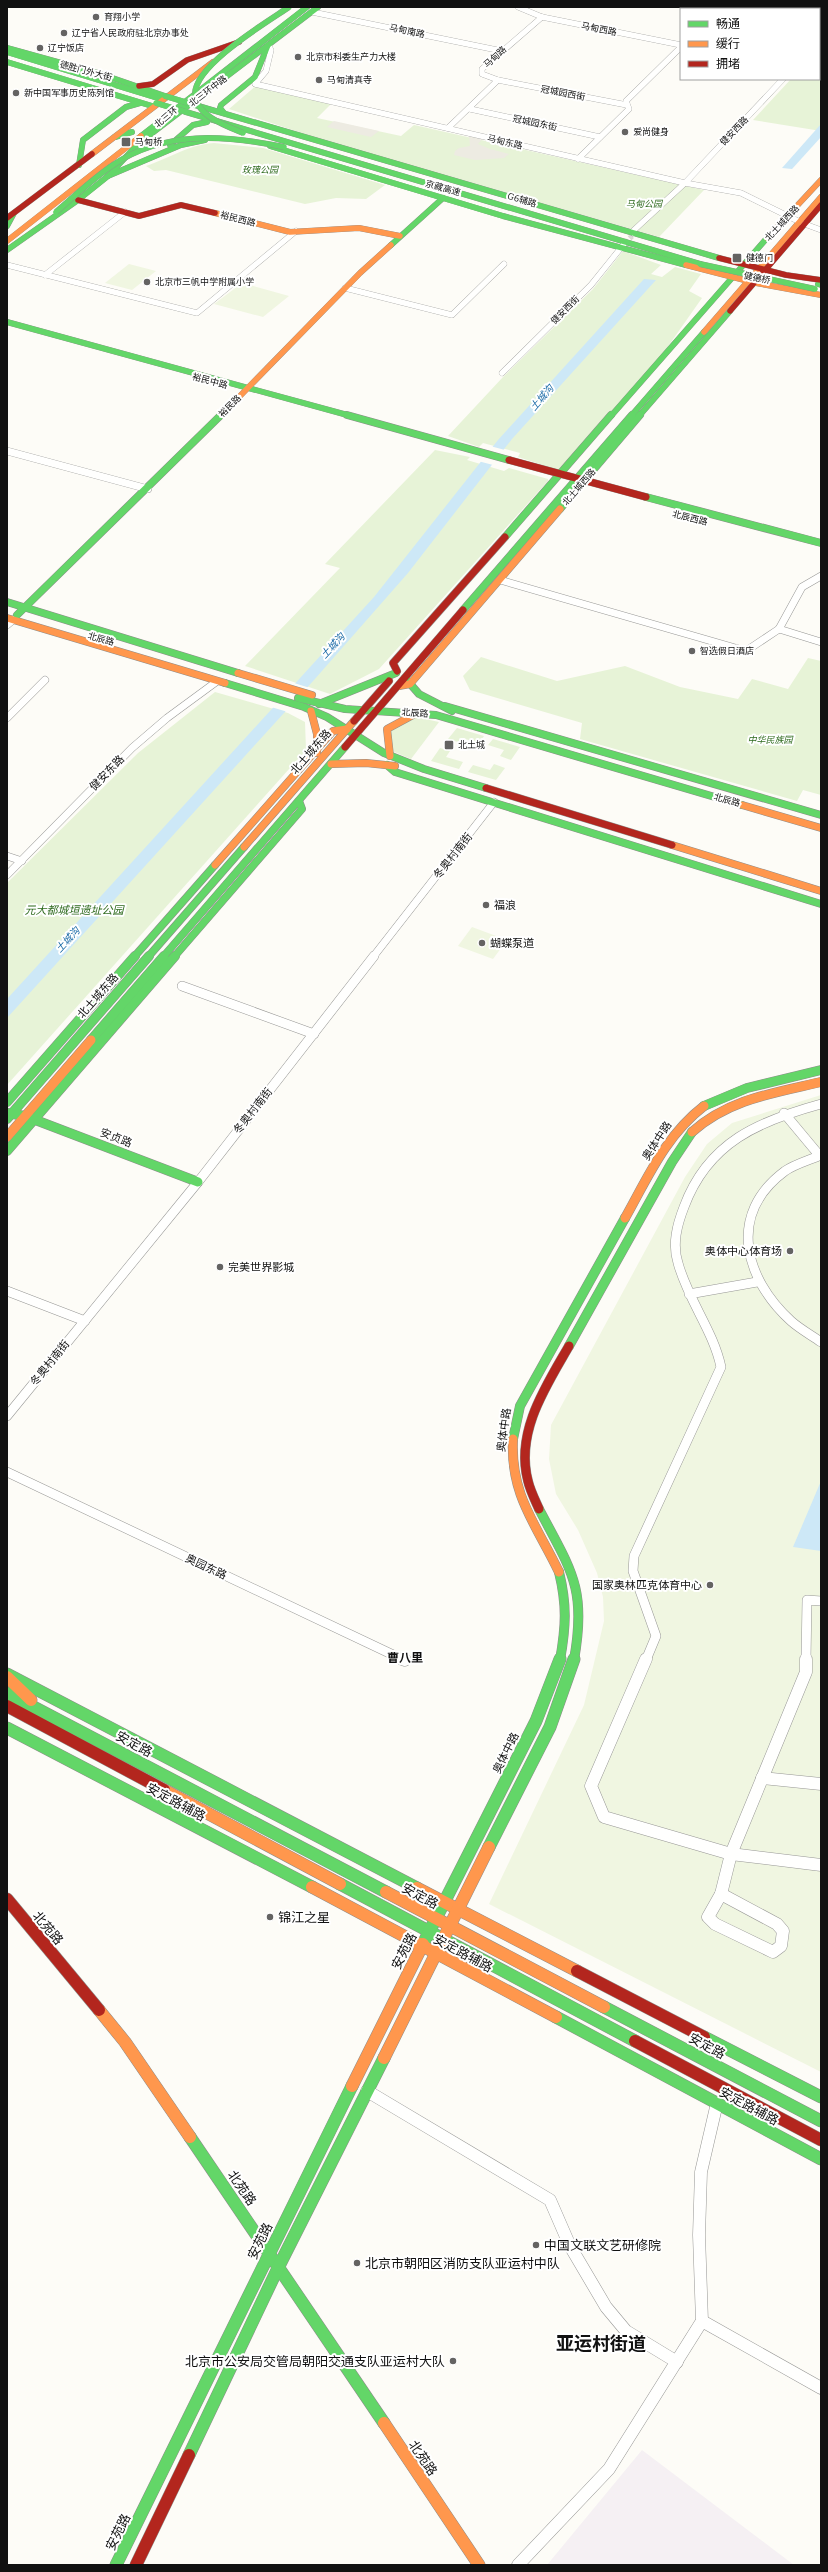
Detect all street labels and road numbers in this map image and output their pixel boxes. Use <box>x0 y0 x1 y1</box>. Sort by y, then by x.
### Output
street label: 马甸西路 <box>580 21 618 37</box>
street label: 马甸南路 <box>388 22 426 40</box>
street label: 马甸路 <box>482 44 508 70</box>
street label: 德胜门外大街 <box>59 58 114 83</box>
street label: 北三环中路 <box>187 73 229 109</box>
street label: 冠城园西街 <box>540 84 586 102</box>
street label: 北三环 <box>152 104 180 130</box>
street label: 冠城园东街 <box>512 113 558 133</box>
street label: 健安西路 <box>718 115 750 147</box>
street label: 马甸东路 <box>486 133 524 151</box>
street label: 京藏高速 <box>424 178 462 198</box>
street label: G6辅路 <box>506 191 538 209</box>
street label: 北土城西路 <box>763 203 801 243</box>
street label: 裕民西路 <box>219 210 257 228</box>
street label: 健德桥 <box>743 269 772 286</box>
street label: 健安西街 <box>549 294 581 326</box>
street label: 裕民中路 <box>191 372 229 390</box>
street label: 裕民路 <box>217 393 243 419</box>
street label: 北土城西路 <box>560 467 598 507</box>
street label: 北辰西路 <box>671 509 709 527</box>
street label: 北辰路 <box>87 630 115 648</box>
street label: 北辰路 <box>401 707 429 719</box>
street label: 北土城东路 <box>288 727 334 777</box>
street label: 健安东路 <box>87 753 127 793</box>
street label: 北辰路 <box>713 791 741 809</box>
street label: 冬奥村南街 <box>431 830 475 882</box>
street label: 北土城东路 <box>75 971 121 1021</box>
street label: 冬奥村南街 <box>231 1085 275 1137</box>
street label: 奥体中路 <box>640 1119 674 1163</box>
street label: 安贞路 <box>98 1126 134 1150</box>
street label: 冬奥村南街 <box>28 1338 72 1388</box>
street label: 奥体中路 <box>495 1407 513 1453</box>
street label: 奥园东路 <box>183 1552 229 1582</box>
street label: 安定路 <box>113 1728 155 1760</box>
street label: 奥体中路 <box>490 1730 522 1776</box>
street label: 安定路辅路 <box>144 1780 208 1824</box>
street label: 安定路 <box>399 1880 441 1912</box>
street label: 北苑路 <box>30 1908 66 1948</box>
street label: 安苑路 <box>388 1930 420 1972</box>
street label: 安定路辅路 <box>431 1931 495 1975</box>
street label: 安定路 <box>686 2030 728 2062</box>
street label: 安定路辅路 <box>717 2084 781 2128</box>
street label: 北苑路 <box>225 2168 259 2208</box>
street label: 安苑路 <box>245 2220 275 2262</box>
street label: 北苑路 <box>406 2438 440 2478</box>
street label: 安苑路 <box>103 2511 133 2553</box>

